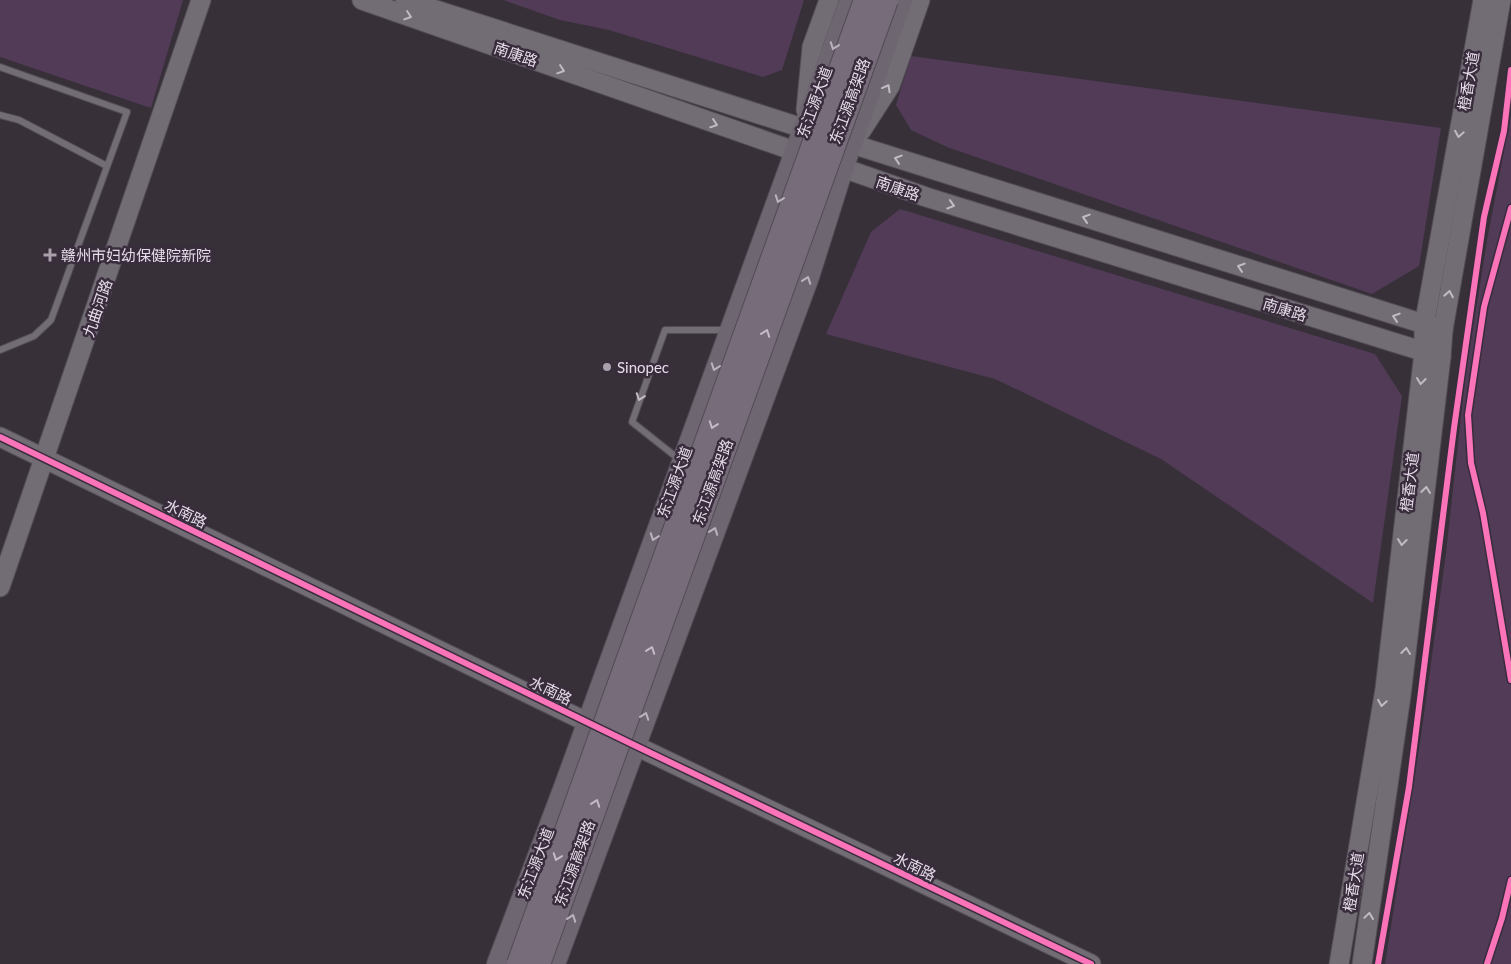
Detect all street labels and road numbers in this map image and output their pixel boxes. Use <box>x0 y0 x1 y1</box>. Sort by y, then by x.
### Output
street label: 南康路 <box>492 38 540 70</box>
street label: 橙香大道 <box>1454 50 1482 112</box>
street label: 东江源高架路 <box>825 56 873 146</box>
street label: 东江源大道 <box>793 64 835 140</box>
street label: 南康路 <box>874 172 922 204</box>
street label: 九曲河路 <box>79 277 115 339</box>
street label: 南康路 <box>1261 294 1309 324</box>
street label: 东江源高架路 <box>688 437 736 527</box>
street label: 东江源大道 <box>653 444 695 520</box>
street label: 橙香大道 <box>1396 451 1422 513</box>
street label: 水南路 <box>162 495 210 531</box>
street label: 水南路 <box>527 672 575 708</box>
street label: 东江源高架路 <box>550 818 598 908</box>
street label: 东江源大道 <box>513 825 557 901</box>
street label: 水南路 <box>891 848 939 884</box>
street label: 橙香大道 <box>1339 851 1367 913</box>

